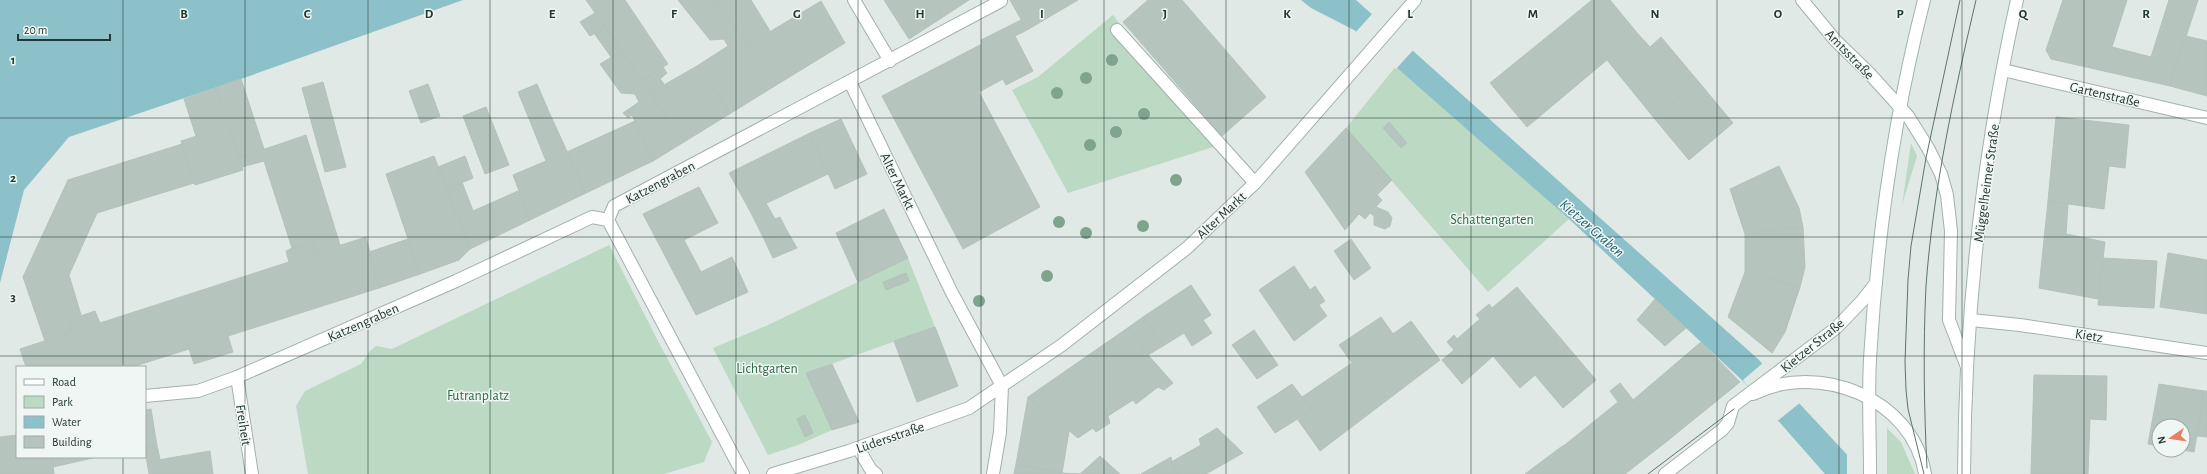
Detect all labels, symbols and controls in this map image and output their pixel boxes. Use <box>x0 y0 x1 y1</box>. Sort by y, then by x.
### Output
text: B <box>180 8 188 21</box>
text: C <box>304 8 311 21</box>
text: D <box>425 8 434 21</box>
text: E <box>549 8 556 21</box>
text: F <box>671 8 678 21</box>
text: G <box>793 8 801 21</box>
text: H <box>915 8 925 21</box>
text: I <box>1040 8 1044 21</box>
text: J <box>1163 8 1167 21</box>
text: K <box>1283 8 1291 21</box>
text: L <box>1407 8 1413 21</box>
text: M <box>1528 8 1538 21</box>
text: N <box>1650 8 1660 21</box>
text: O <box>1774 8 1783 21</box>
text: P <box>1896 8 1904 21</box>
text: Q <box>2019 8 2029 21</box>
text: R <box>2142 8 2150 21</box>
scale bar <box>18 16 110 42</box>
text: 20 m <box>24 24 47 36</box>
street label: Amtsstraße <box>1822 27 1876 82</box>
text: 1 <box>11 54 15 67</box>
street label: Gartenstraße <box>2068 80 2141 110</box>
street label: Müggelheimer Straße <box>1972 123 2002 243</box>
street label: Alter Markt <box>877 151 917 213</box>
street label: Katzengraben <box>624 159 697 207</box>
text: 2 <box>10 172 16 185</box>
street label: Alter Markt <box>1194 189 1249 242</box>
water label: Kietzer Graben <box>1557 197 1627 260</box>
park label: Schattengarten <box>1450 213 1534 227</box>
text: 3 <box>10 291 16 304</box>
street label: Katzengraben <box>326 301 401 345</box>
street label: Kietzer Straße <box>1778 316 1847 375</box>
street label: Kietz <box>2074 327 2104 345</box>
park label: Lichtgarten <box>736 362 798 376</box>
legend <box>16 366 146 458</box>
text: Road <box>52 376 76 388</box>
park label: Futranplatz <box>447 389 509 403</box>
text: Park <box>52 396 73 408</box>
street label: Freiheit <box>233 404 253 447</box>
text: Water <box>52 416 81 428</box>
north arrow <box>2151 418 2191 458</box>
street label: Lüdersstraße <box>854 420 926 456</box>
text: N <box>2156 435 2168 445</box>
text: Building <box>52 436 92 448</box>

